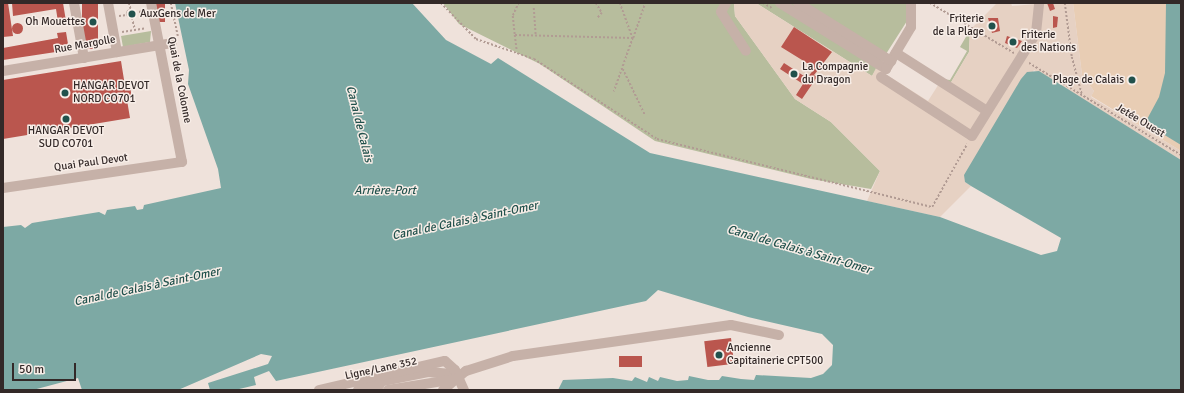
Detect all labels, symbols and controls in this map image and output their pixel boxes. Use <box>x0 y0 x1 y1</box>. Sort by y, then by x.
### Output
place label: AuxGens de Mer <box>140 7 216 21</box>
marker: AuxGens de Mer <box>127 9 137 19</box>
place label: Friterie de la Plage <box>933 13 984 39</box>
place label: Oh Mouettes <box>25 15 85 29</box>
marker: Oh Mouettes <box>88 17 98 27</box>
marker: Friterie de la Plage <box>987 21 997 31</box>
place label: Friterie des Nations <box>1021 29 1076 55</box>
street label: Rue Margolle <box>53 33 117 57</box>
street label: Quai de la Colonne <box>164 36 194 124</box>
marker: Friterie des Nations <box>1008 37 1018 47</box>
place label: La Compagnie du Dragon <box>802 61 868 87</box>
marker: La Compagnie du Dragon <box>789 69 799 79</box>
place label: Plage de Calais <box>1053 73 1124 87</box>
marker: Plage de Calais <box>1127 75 1137 85</box>
place label: HANGAR DEVOT NORD CO701 <box>73 80 149 106</box>
water label: Canal de Calais <box>343 84 375 164</box>
marker: HANGAR DEVOT NORD CO701 <box>60 88 70 98</box>
street label: Jetée Ouest <box>1113 101 1167 141</box>
marker: HANGAR DEVOT SUD CO701 <box>61 114 71 124</box>
place label: HANGAR DEVOT SUD CO701 <box>28 125 104 151</box>
street label: Quai Paul Devot <box>53 151 129 175</box>
water label: Arrière-Port <box>354 184 416 198</box>
water label: Canal de Calais à Saint-Omer <box>391 199 539 243</box>
water label: Canal de Calais à Saint-Omer <box>726 223 872 277</box>
water label: Canal de Calais à Saint-Omer <box>73 265 221 309</box>
place label: Ancienne Capitainerie CPT500 <box>727 342 823 368</box>
marker: Ancienne Capitainerie CPT500 <box>714 350 724 360</box>
scale bar <box>14 355 78 381</box>
street label: Ligne/Lane 352 <box>344 355 418 383</box>
text: 50 m <box>19 362 44 377</box>

